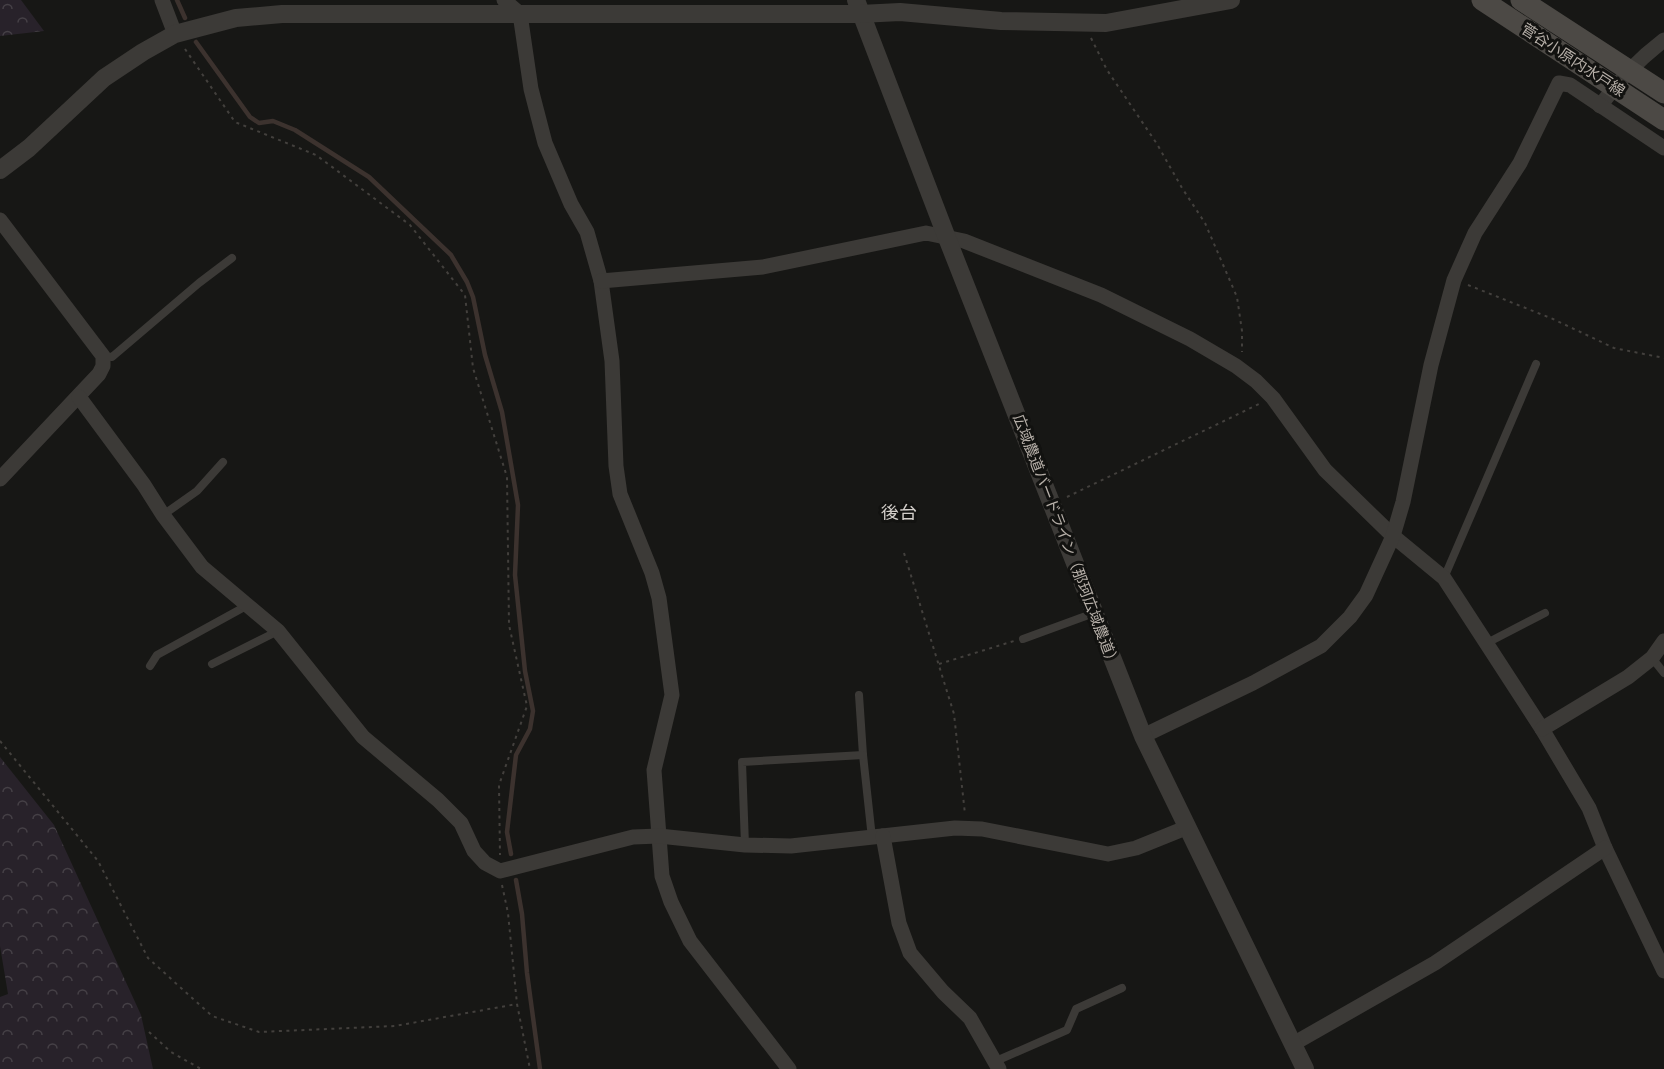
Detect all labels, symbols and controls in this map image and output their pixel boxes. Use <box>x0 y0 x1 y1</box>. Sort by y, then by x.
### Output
street label: 菅谷小原内水戸線 <box>1517 18 1629 101</box>
street label: 広域農道バードライン（那珂広域農道） <box>1008 411 1125 671</box>
district label: 後台 <box>881 500 917 524</box>

